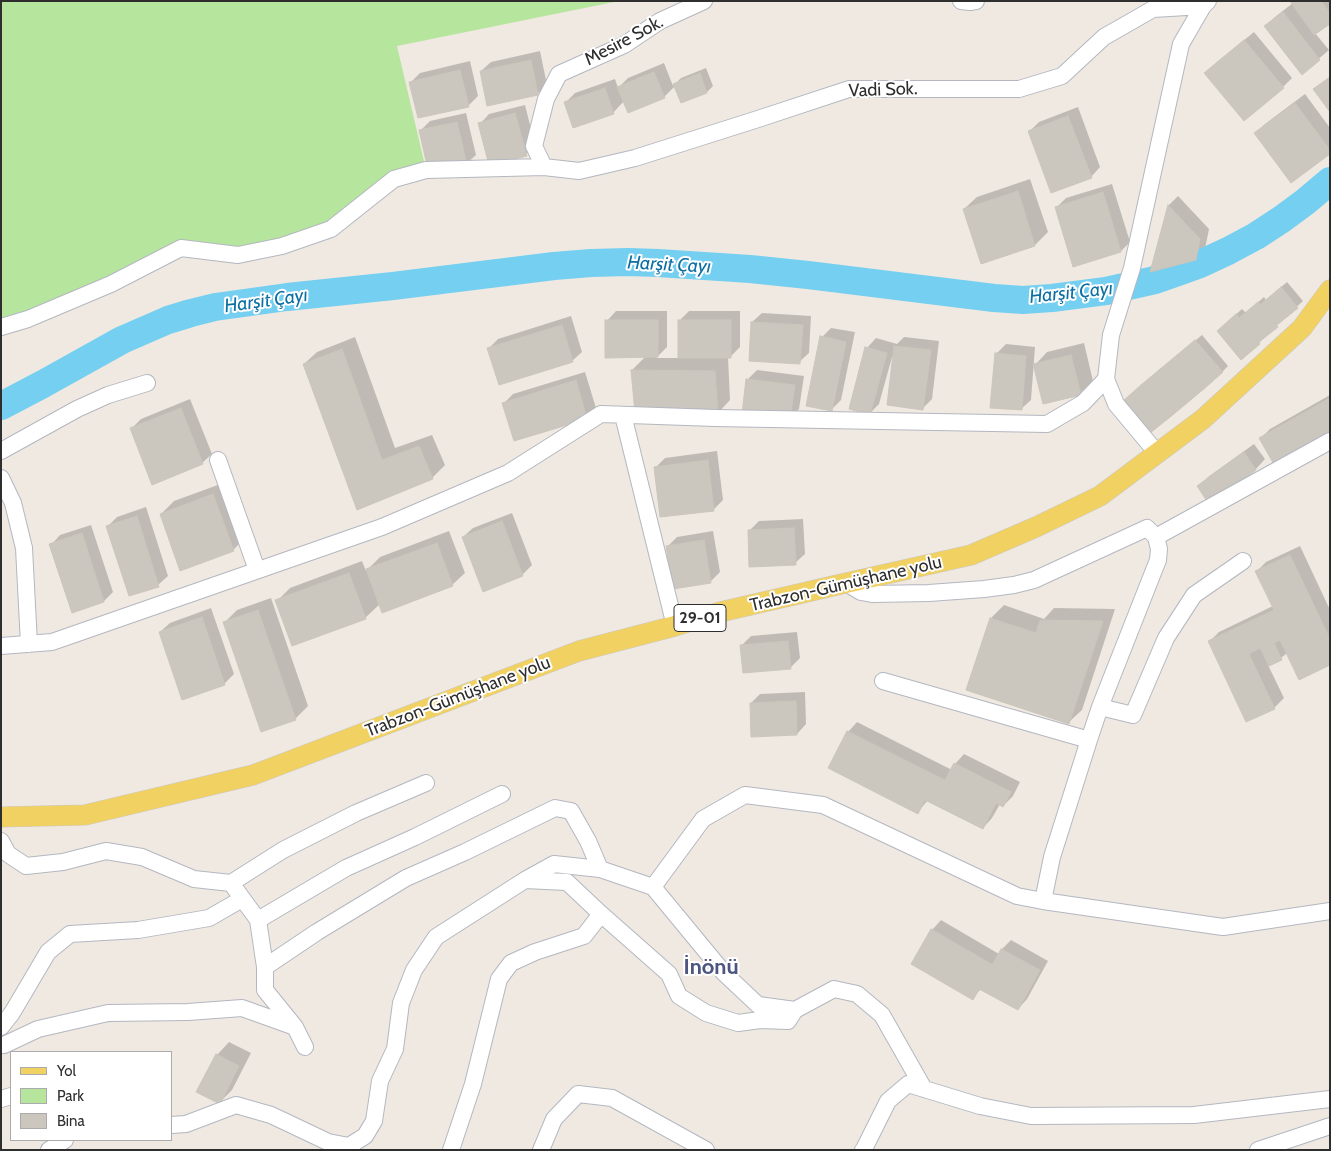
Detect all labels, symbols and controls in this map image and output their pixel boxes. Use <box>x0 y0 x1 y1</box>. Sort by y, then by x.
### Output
street label: Mesire Sok. <box>581 11 667 71</box>
street label: Vadi Sok. <box>848 78 918 102</box>
water label: Harşit Çayı <box>627 251 711 279</box>
water label: Harşit Çayı <box>1028 277 1114 309</box>
water label: Harşit Çayı <box>223 284 309 318</box>
street label: Trabzon-Gümüşhane yolu <box>748 551 944 617</box>
road number: 29-01 <box>674 604 726 632</box>
street label: Trabzon-Gümüşhane yolu <box>363 652 553 742</box>
district label: İnönü <box>683 955 739 981</box>
legend <box>10 1051 172 1141</box>
text: Yol <box>57 1062 76 1080</box>
text: Park <box>57 1087 84 1105</box>
text: Bina <box>57 1112 85 1130</box>

